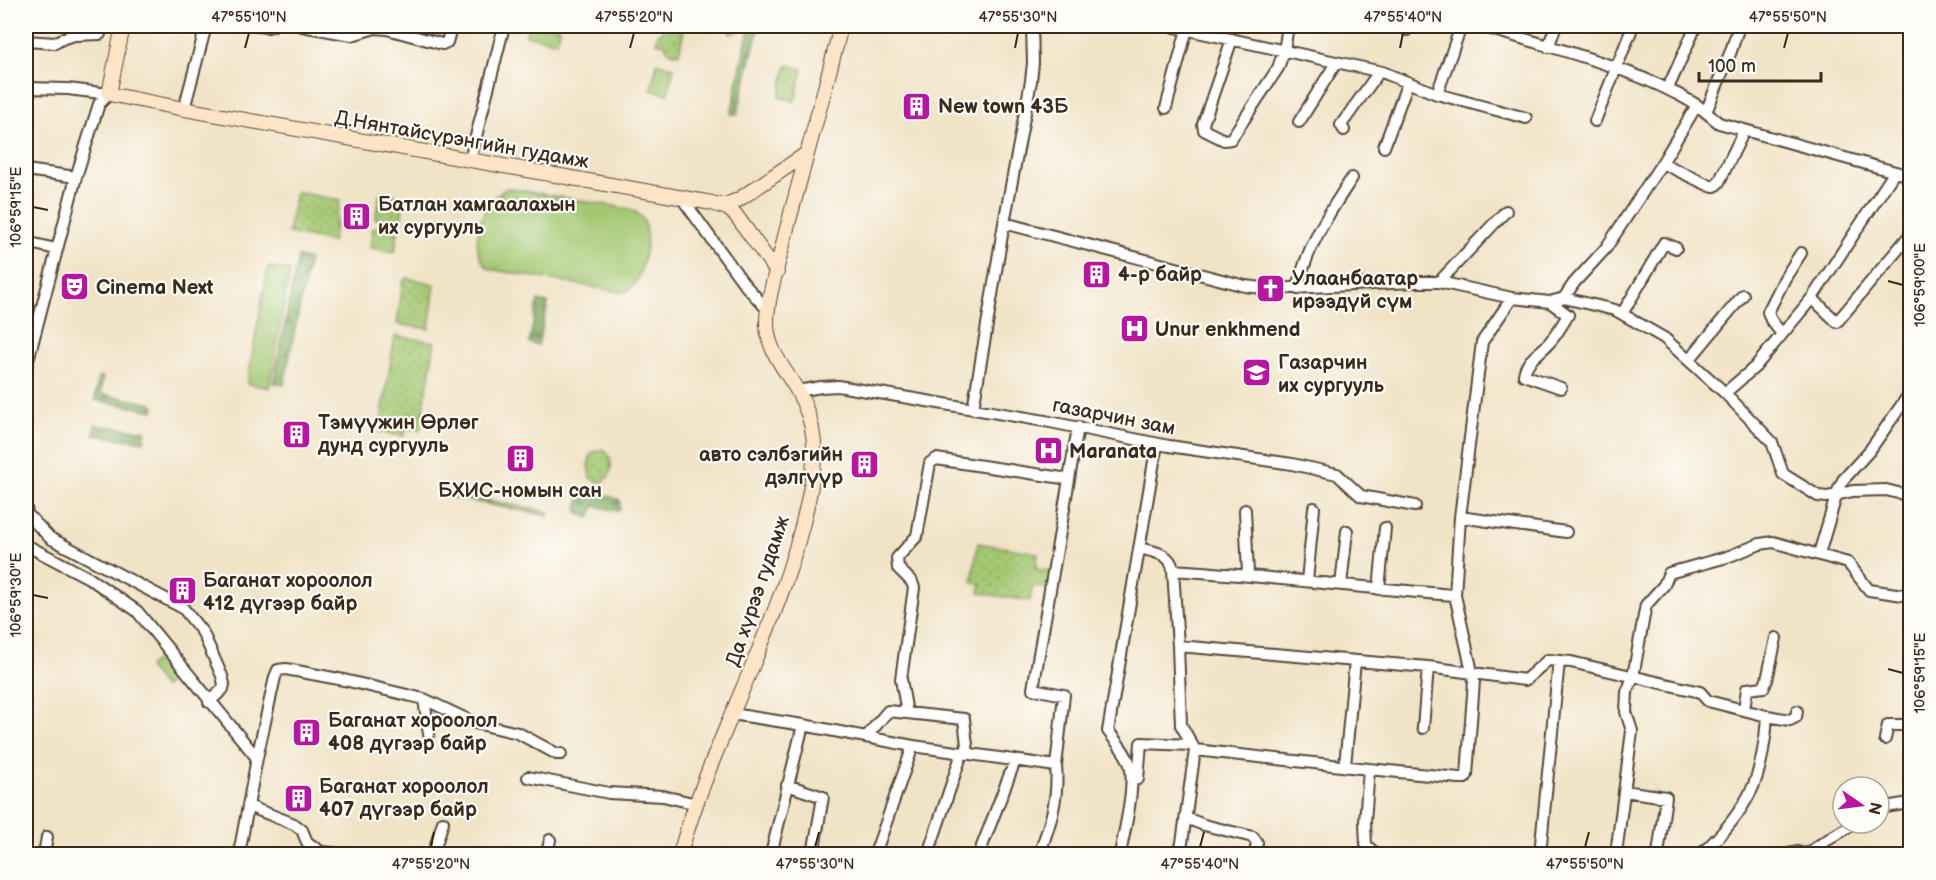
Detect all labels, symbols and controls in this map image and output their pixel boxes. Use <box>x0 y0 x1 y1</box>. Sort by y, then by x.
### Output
text: 47°55'10"N <box>211 8 287 27</box>
text: 47°55'20"N <box>595 8 673 27</box>
text: 47°55'30"N <box>979 8 1057 27</box>
text: 47°55'40"N <box>1364 8 1442 27</box>
text: 47°55'50"N <box>1749 8 1827 27</box>
scale bar <box>1699 45 1820 83</box>
text: 100 m <box>1708 56 1756 77</box>
building icon: New town 43Б <box>901 90 933 122</box>
place label: New town 43Б <box>938 95 1069 119</box>
street label: Д.Нянтайсүрэнгийн гудамж <box>333 106 591 174</box>
text: 106°59'15"E <box>7 166 26 247</box>
place label: Батлан хамгаалахын их сургууль <box>378 193 576 240</box>
building icon: Батлан хамгаалахын их сургууль <box>341 200 373 232</box>
text: 106°59'00"E <box>1911 243 1930 327</box>
building icon: 4-р байр <box>1081 258 1113 290</box>
place label: 4-р байр <box>1118 263 1202 287</box>
place label: Улаанбаатар ирээдүй сүм <box>1292 267 1418 314</box>
theatre icon: Cinema Next <box>59 271 91 303</box>
church icon: Улаанбаатар ирээдүй сүм <box>1255 273 1287 305</box>
place label: Cinema Next <box>96 276 214 300</box>
hospital icon: Unur enkhmend <box>1118 313 1150 345</box>
place label: Unur enkhmend <box>1155 318 1300 342</box>
place label: Газарчин их сургууль <box>1278 351 1385 398</box>
school or university icon: Газарчин их сургууль <box>1241 357 1273 389</box>
street label: газарчин зам <box>1050 393 1177 441</box>
place label: Тэмүүжин Өрлөг дунд сургууль <box>317 411 479 458</box>
building icon: Тэмүүжин Өрлөг дунд сургууль <box>281 418 313 450</box>
hospital icon: Maranata <box>1032 435 1064 467</box>
place label: Maranata <box>1069 440 1157 464</box>
building icon: БХИС-номын сан <box>504 443 536 475</box>
place label: авто сэлбэгийн дэлгүүр <box>699 443 843 490</box>
building icon: авто сэлбэгийн дэлгүүр <box>848 449 880 481</box>
place label: БХИС-номын сан <box>438 479 602 503</box>
street label: Да хүрээ гудамж <box>721 513 795 670</box>
text: 106°59'30"E <box>7 553 26 637</box>
place label: Баганат хороолол 412 дүгээр байр <box>203 569 373 616</box>
building icon: Баганат хороолол 412 дүгээр байр <box>166 575 198 607</box>
text: 106°59'15"E <box>1911 632 1930 713</box>
place label: Баганат хороолол 408 дүгээр байр <box>328 709 498 756</box>
building icon: Баганат хороолол 408 дүгээр байр <box>291 716 323 748</box>
place label: Баганат хороолол 407 дүгээр байр <box>319 775 489 822</box>
north arrow <box>1831 775 1891 835</box>
building icon: Баганат хороолол 407 дүгээр байр <box>282 782 314 814</box>
text: N <box>1863 800 1885 816</box>
text: 47°55'20"N <box>392 855 470 874</box>
text: 47°55'30"N <box>776 855 854 874</box>
text: 47°55'40"N <box>1161 855 1239 874</box>
text: 47°55'50"N <box>1546 855 1624 874</box>

